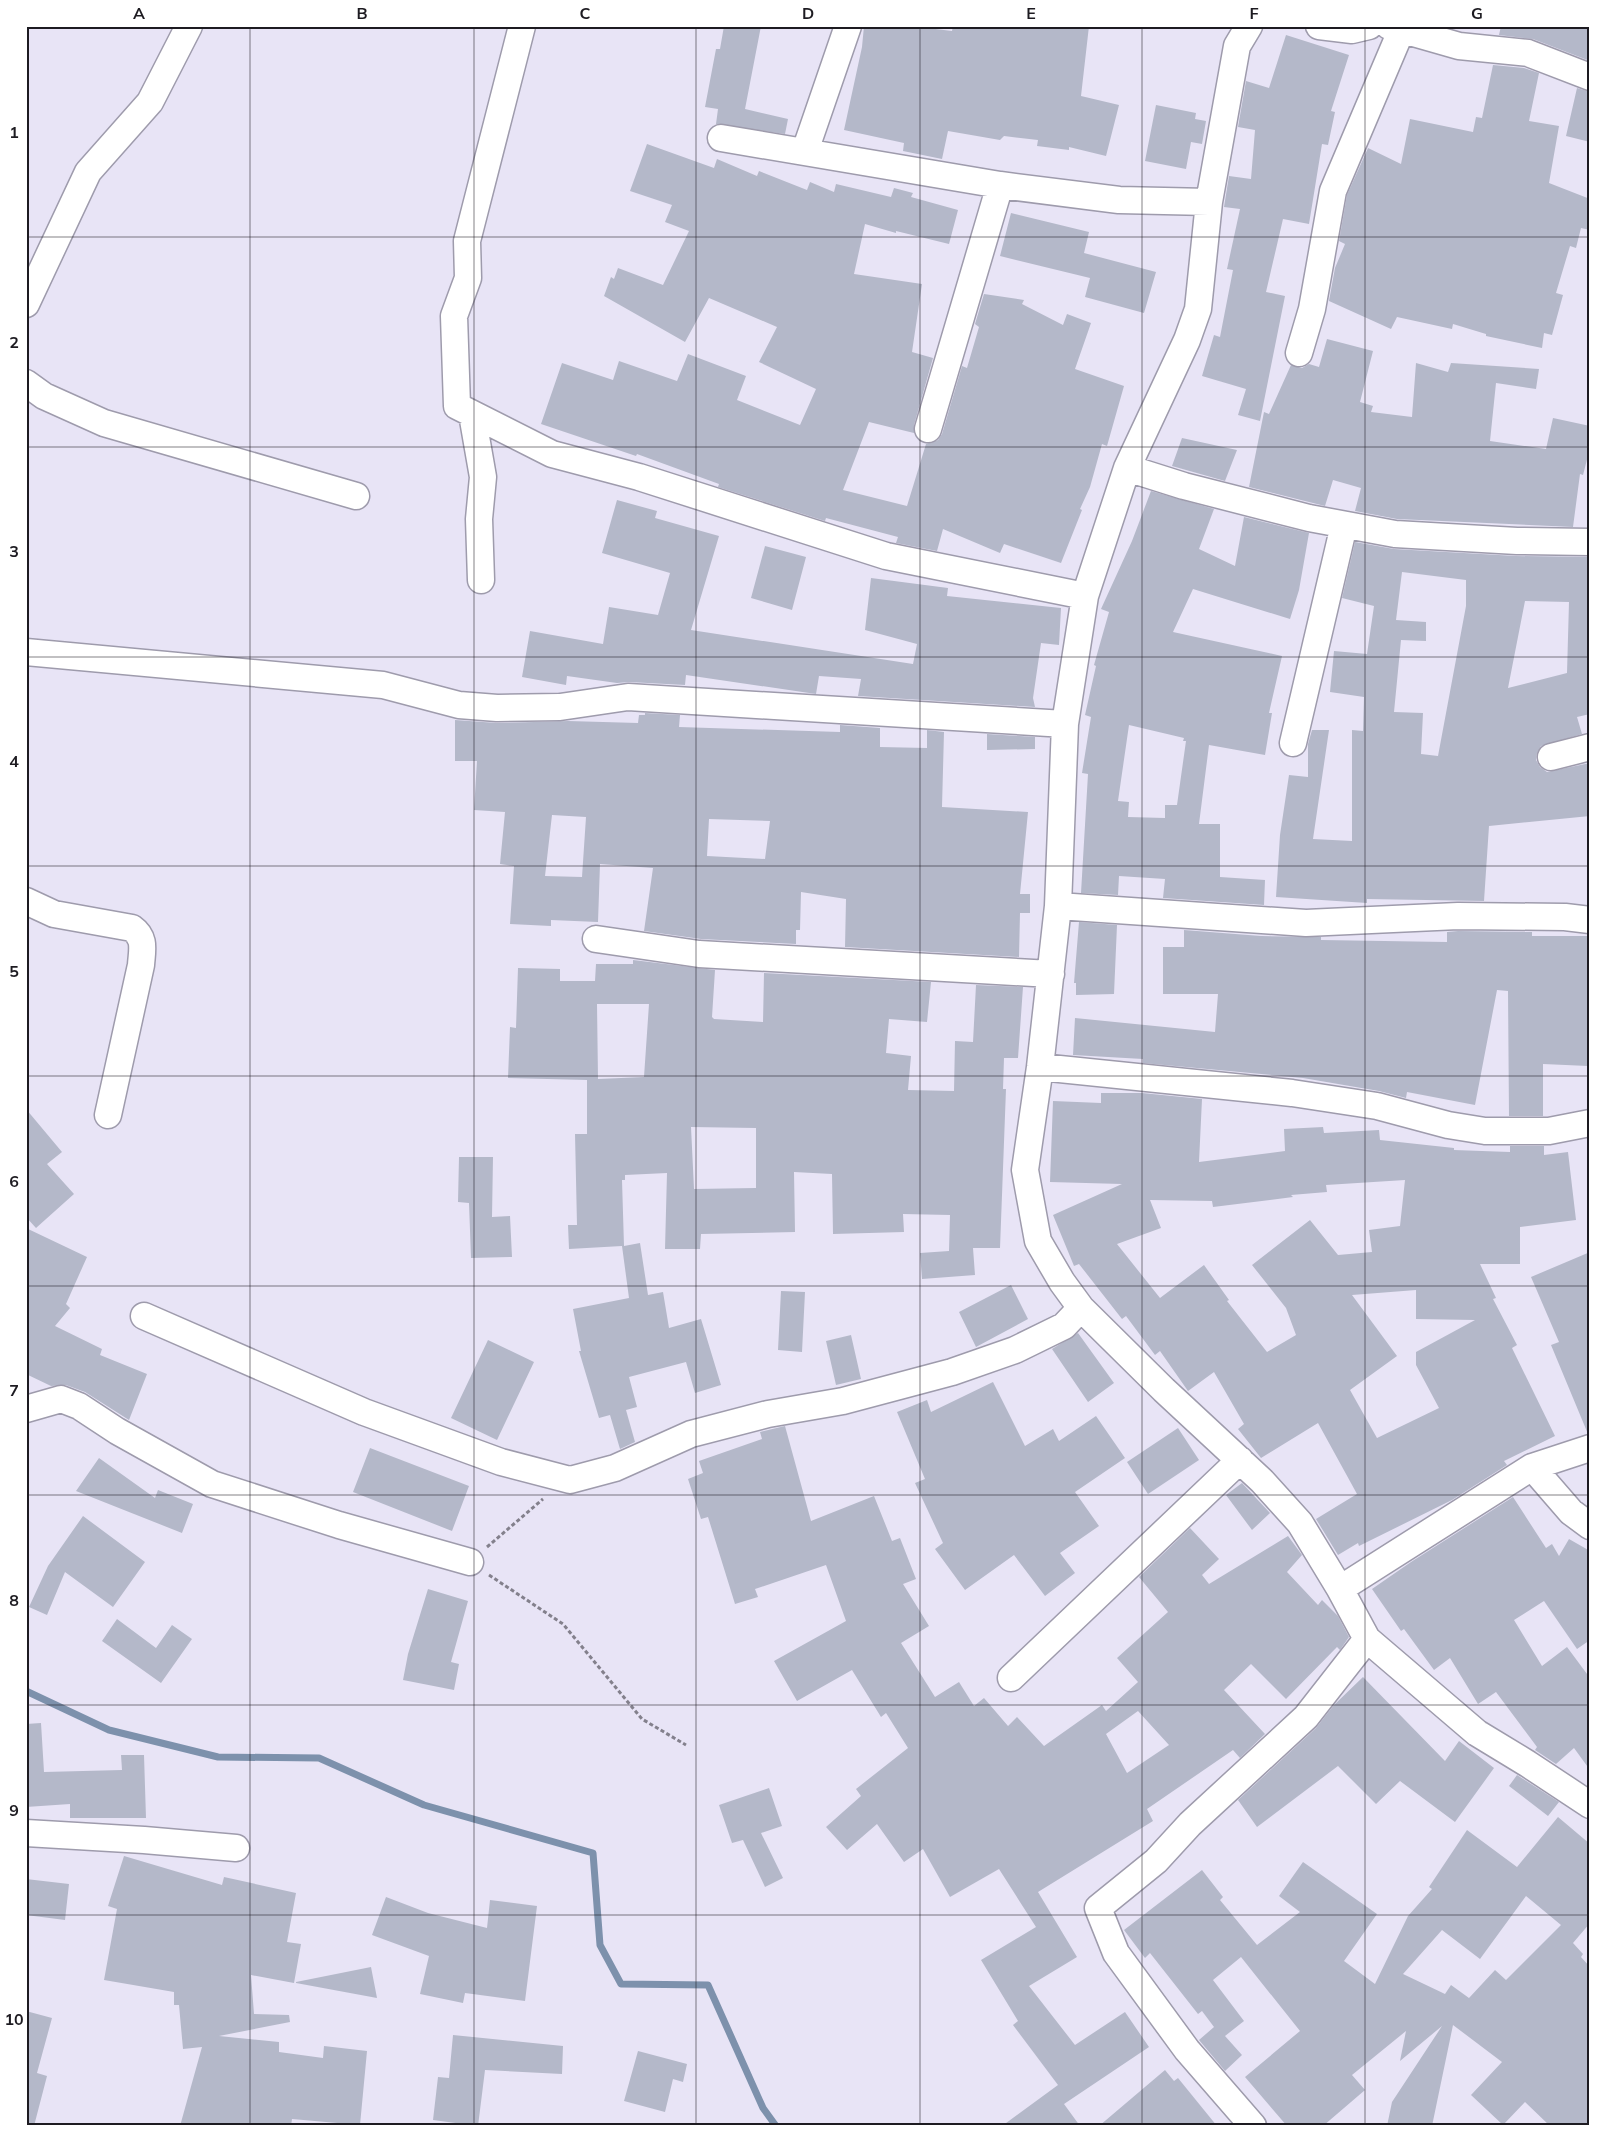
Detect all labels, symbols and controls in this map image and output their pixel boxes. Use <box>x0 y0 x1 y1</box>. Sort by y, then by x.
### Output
text: A <box>133 3 145 23</box>
text: B <box>356 3 368 23</box>
text: C <box>580 3 591 23</box>
text: D <box>802 3 814 23</box>
text: E <box>1026 3 1036 23</box>
text: F <box>1249 3 1259 23</box>
text: G <box>1471 3 1483 23</box>
text: 1 <box>9 122 19 142</box>
text: 2 <box>9 332 19 352</box>
text: 3 <box>9 541 19 561</box>
text: 4 <box>9 751 19 771</box>
text: 5 <box>9 961 19 981</box>
text: 6 <box>9 1171 19 1191</box>
text: 7 <box>9 1380 19 1400</box>
text: 8 <box>9 1590 19 1610</box>
text: 9 <box>9 1800 19 1820</box>
text: 10 <box>4 2009 24 2029</box>

